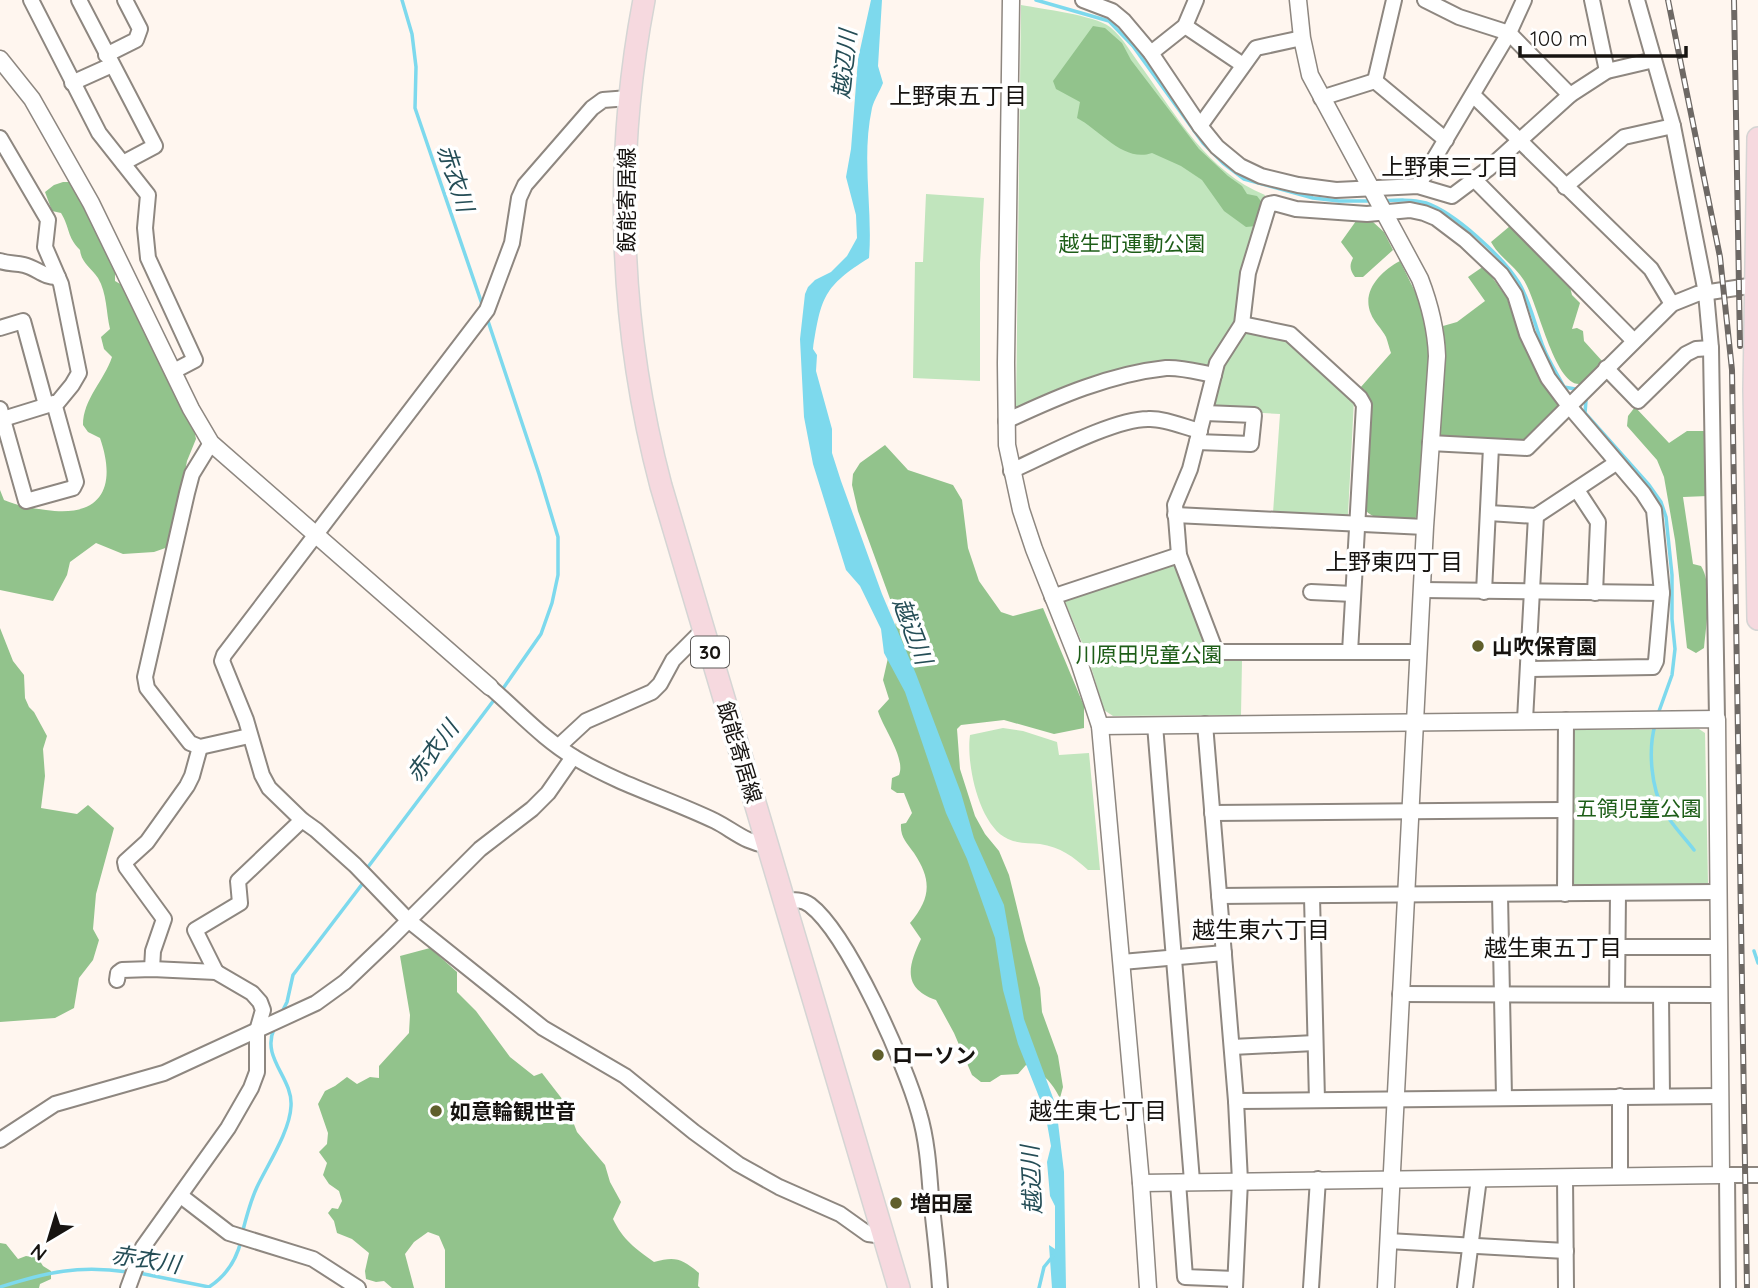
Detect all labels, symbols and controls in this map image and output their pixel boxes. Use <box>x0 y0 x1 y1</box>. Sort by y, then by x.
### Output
scale bar <box>1520 14 1686 58</box>
water label: 越辺川 <box>826 25 862 100</box>
text: 100 m <box>1530 25 1588 51</box>
district label: 上野東五丁目 <box>889 81 1027 110</box>
water label: 赤衣川 <box>432 141 481 218</box>
street label: 飯能寄居線 <box>613 148 639 253</box>
district label: 上野東三丁目 <box>1381 152 1519 181</box>
park label: 越生町運動公園 <box>1059 230 1206 256</box>
district label: 上野東四丁目 <box>1325 547 1463 576</box>
water label: 越辺川 <box>887 594 940 671</box>
place label: 山吹保育園 <box>1492 633 1597 659</box>
road number: 30 <box>691 636 729 667</box>
marker: 山吹保育園 <box>1470 638 1486 654</box>
park label: 川原田児童公園 <box>1076 641 1223 667</box>
street label: 飯能寄居線 <box>712 698 768 806</box>
water label: 赤衣川 <box>400 712 466 787</box>
park label: 五領児童公園 <box>1576 795 1702 821</box>
district label: 越生東六丁目 <box>1192 915 1330 944</box>
district label: 越生東五丁目 <box>1484 933 1622 962</box>
place label: ローソン <box>892 1042 976 1068</box>
marker: ローソン <box>870 1047 886 1063</box>
district label: 越生東七丁目 <box>1029 1096 1167 1125</box>
place label: 如意輪観世音 <box>450 1098 576 1124</box>
marker: 如意輪観世音 <box>428 1103 444 1119</box>
water label: 越辺川 <box>1015 1142 1047 1215</box>
place label: 増田屋 <box>910 1190 973 1216</box>
marker: 増田屋 <box>888 1195 904 1211</box>
north arrow <box>14 1204 84 1274</box>
text: N <box>26 1239 51 1266</box>
water label: 赤衣川 <box>110 1239 185 1279</box>

